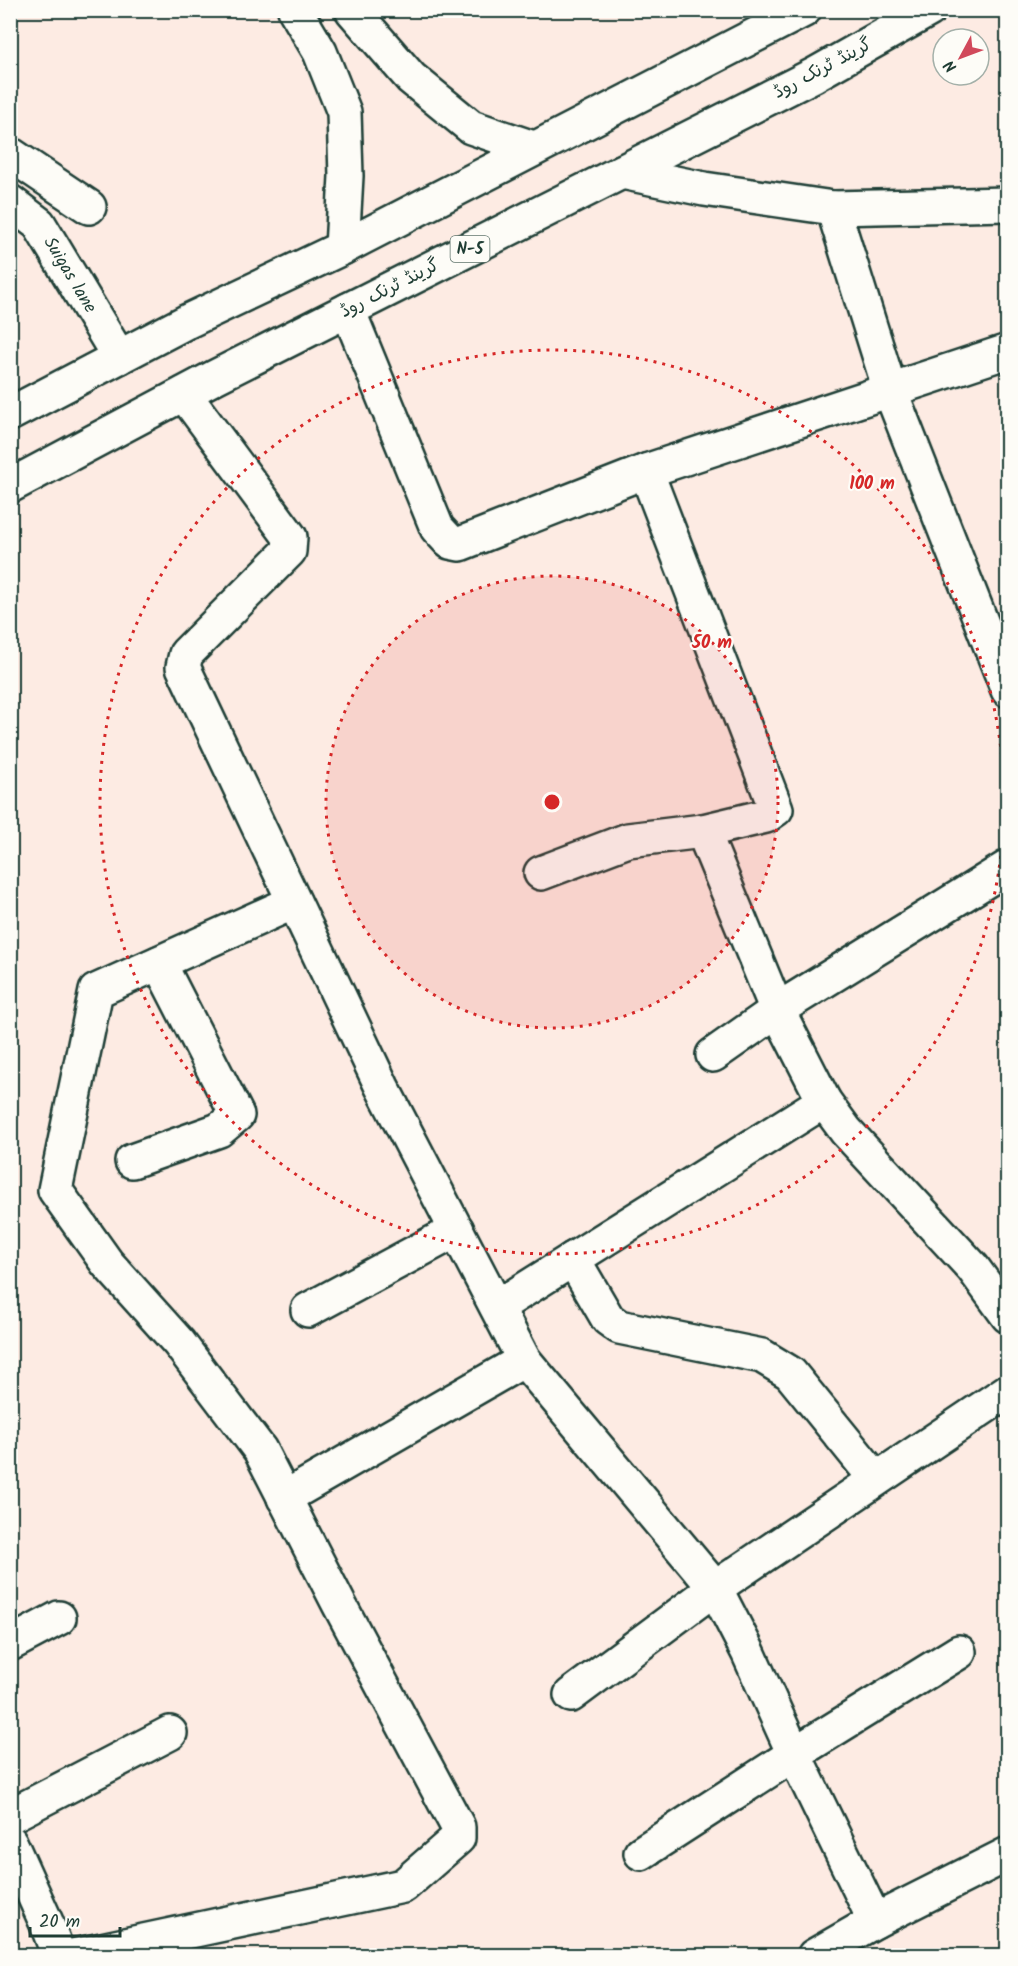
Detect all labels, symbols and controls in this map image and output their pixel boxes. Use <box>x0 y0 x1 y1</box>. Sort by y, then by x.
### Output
north arrow <box>931 27 991 87</box>
street label: گرینڈ ٹرنک روڈ <box>768 31 878 107</box>
text: N <box>938 54 964 78</box>
street label: Suigas lane <box>35 231 104 319</box>
road number: N-5 <box>450 236 490 262</box>
street label: گرینڈ ٹرنک روڈ <box>335 251 445 326</box>
text: 100 m <box>849 470 895 499</box>
text: 50 m <box>691 629 732 658</box>
centre of rings <box>542 792 562 812</box>
scale bar <box>30 1900 120 1938</box>
text: 20 m <box>39 1908 80 1937</box>

